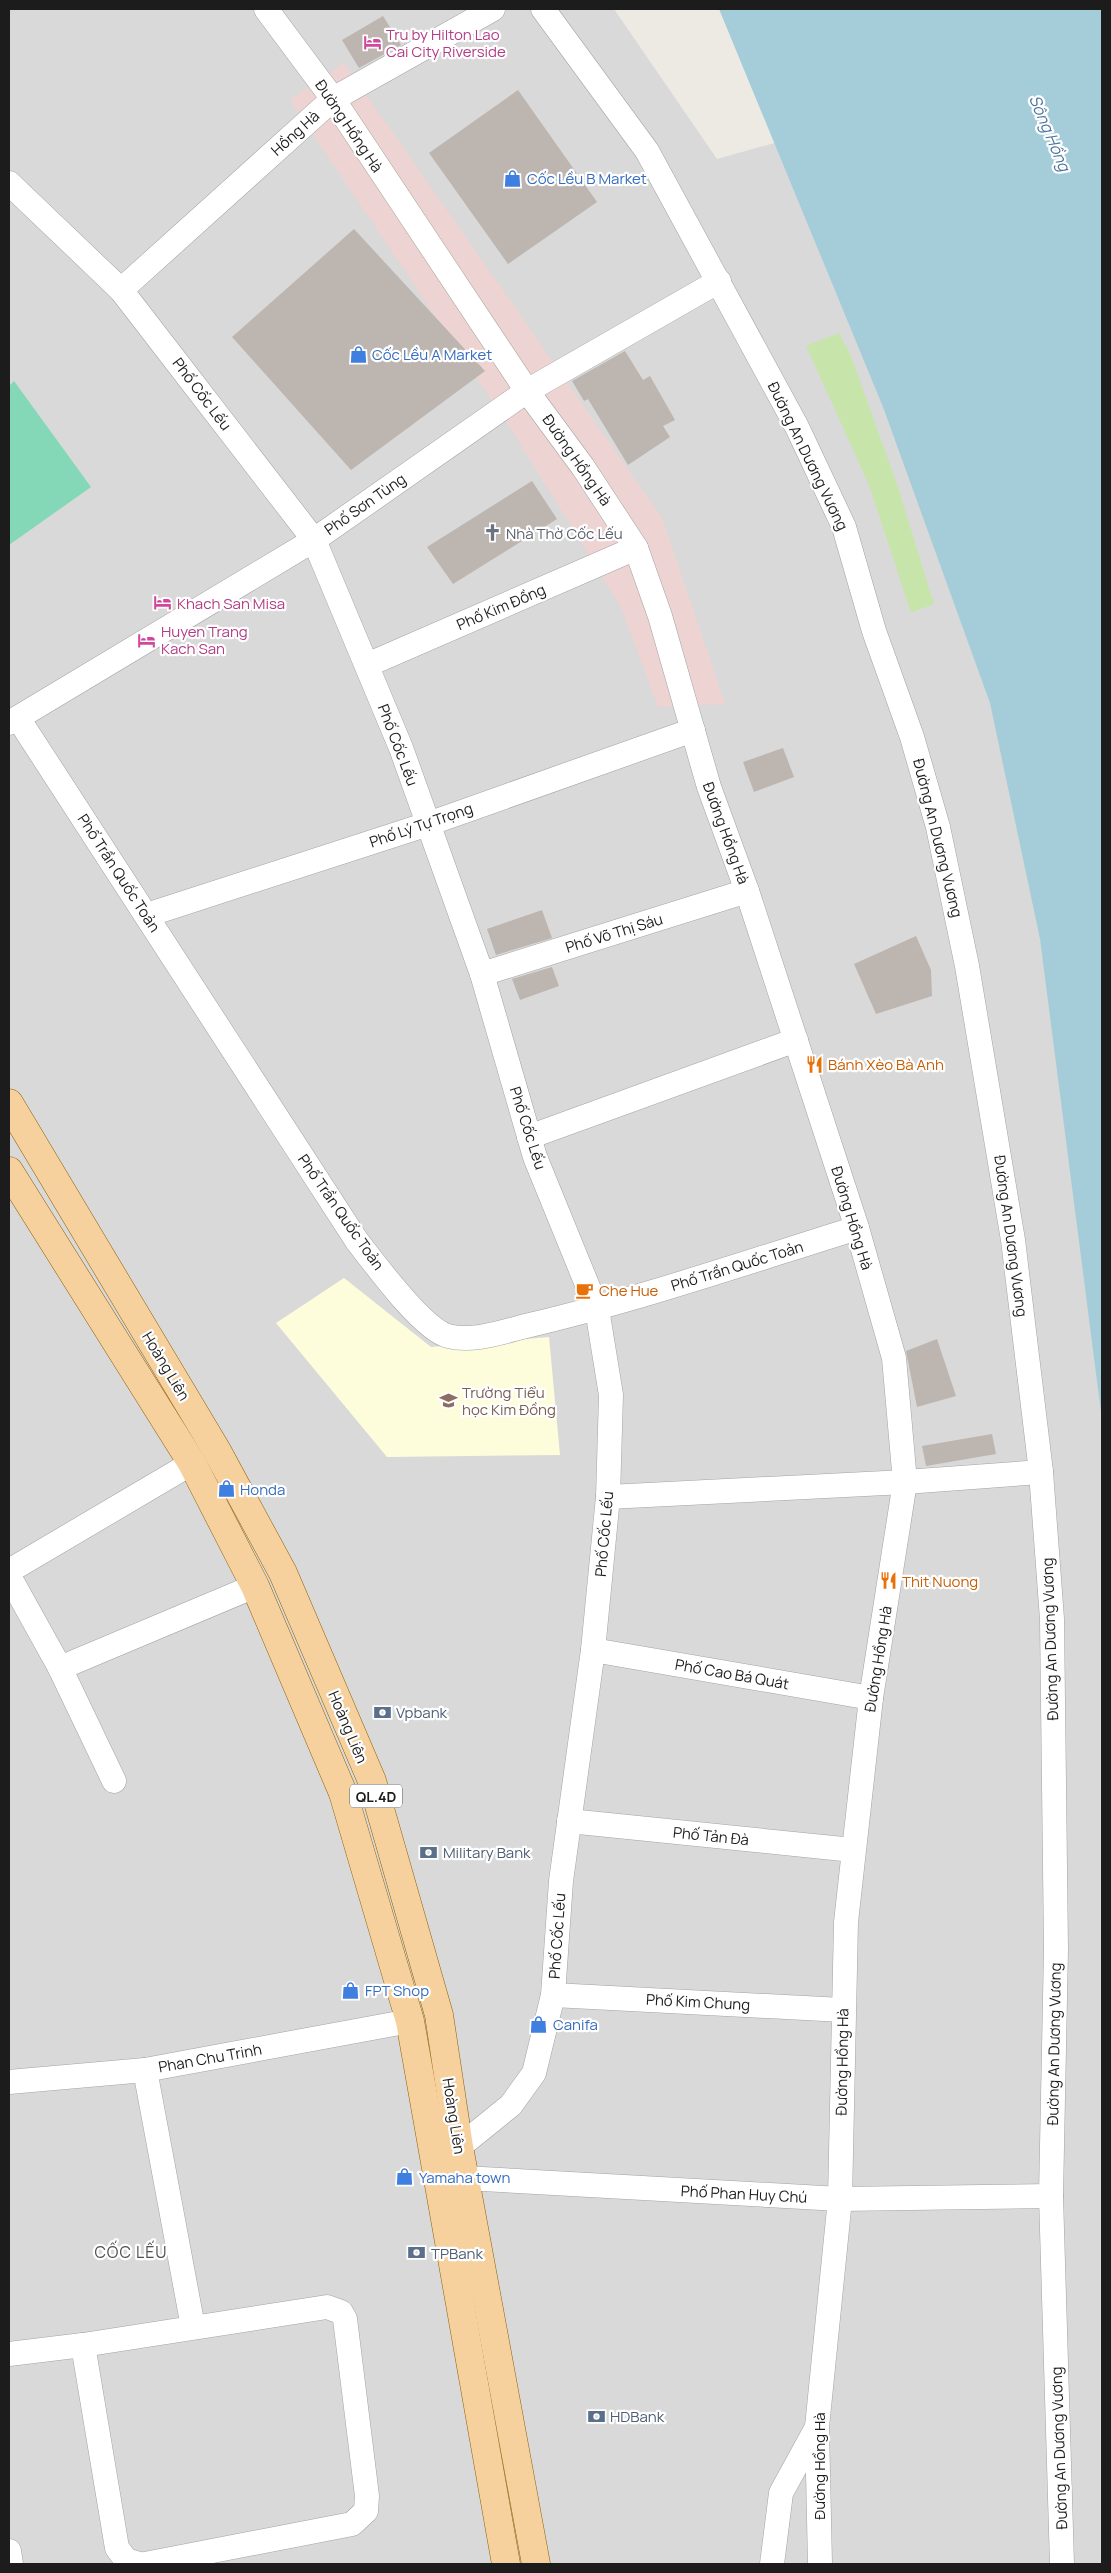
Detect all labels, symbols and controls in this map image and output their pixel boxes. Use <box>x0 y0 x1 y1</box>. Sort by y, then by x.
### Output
place label: Tru by Hilton Lao Cai City Riverside <box>386 24 506 62</box>
hotel icon: Tru by Hilton Lao Cai City Riverside <box>362 33 382 53</box>
street label: Đường Hồng Hà <box>310 76 388 176</box>
water label: Sông Hồng <box>1024 91 1077 176</box>
street label: Hồng Hà <box>266 106 324 160</box>
shop icon: Cốc Lều B Market <box>503 168 523 188</box>
place label: Cốc Lều B Market <box>527 168 647 189</box>
shop icon: Cốc Lều A Market <box>348 344 368 364</box>
place label: Cốc Lều A Market <box>372 344 492 365</box>
street label: Phố Cốc Lếu <box>168 353 236 435</box>
street label: Đường An Dương Vương <box>763 378 853 534</box>
street label: Đường Hồng Hà <box>538 410 616 510</box>
street label: Phố Sơn Tùng <box>320 468 410 540</box>
church icon: Nhà Thờ Cốc Lếu <box>482 523 502 543</box>
place label: Nhà Thờ Cốc Lếu <box>506 523 623 544</box>
street label: Phố Kim Đồng <box>453 579 549 635</box>
hotel icon: Khach San Misa <box>153 593 173 613</box>
place label: Khach San Misa <box>177 593 285 614</box>
place label: Huyen Trang Kach San <box>161 621 248 659</box>
hotel icon: Huyen Trang Kach San <box>137 630 157 650</box>
street label: Phố Cốc Lếu <box>373 701 423 789</box>
street label: Đường An Dương Vương <box>908 756 968 920</box>
street label: Đường Hồng Hà <box>698 779 754 887</box>
street label: Phố Lý Tự Trọng <box>367 798 475 852</box>
street label: Phố Trần Quốc Toản <box>73 810 165 936</box>
street label: Phố Võ Thị Sáu <box>563 908 665 958</box>
restaurant icon: Bánh Xèo Bà Anh <box>804 1054 824 1074</box>
place label: Bánh Xèo Bà Anh <box>828 1054 944 1075</box>
street label: Phố Cốc Lếu <box>505 1084 551 1172</box>
street label: Phố Trần Quốc Toản <box>293 1150 389 1274</box>
street label: Đường An Dương Vương <box>989 1154 1033 1318</box>
street label: Đường Hồng Hà <box>826 1164 878 1272</box>
street label: Phố Trần Quốc Toản <box>668 1236 806 1296</box>
cafe icon: Che Hue <box>575 1280 595 1300</box>
place label: Che Hue <box>599 1280 659 1301</box>
street label: Hoàng Liên <box>137 1328 195 1404</box>
place label: Trường Tiểu học Kim Đồng <box>462 1382 556 1420</box>
school or university icon: Trường Tiểu học Kim Đồng <box>438 1391 458 1411</box>
shop icon: Honda <box>216 1479 236 1499</box>
place label: Honda <box>240 1479 285 1500</box>
street label: Phố Cốc Lếu <box>590 1490 618 1578</box>
street label: Đường An Dương Vương <box>1037 1557 1063 1721</box>
restaurant icon: Thit Nuong <box>878 1571 898 1591</box>
place label: Thit Nuong <box>902 1571 978 1592</box>
street label: Đường Hồng Hà <box>859 1604 897 1714</box>
street label: Phố Cao Bá Quát <box>673 1654 791 1694</box>
street label: Hoàng Liên <box>323 1688 373 1767</box>
bank icon: Vpbank <box>372 1702 392 1722</box>
place label: Vpbank <box>396 1702 448 1723</box>
road number: QL.4D <box>350 1784 402 1808</box>
street label: Phố Tản Đà <box>672 1822 750 1850</box>
bank icon: Military Bank <box>419 1842 439 1862</box>
place label: Military Bank <box>443 1842 531 1863</box>
street label: Phố Cốc Lếu <box>544 1892 570 1980</box>
street label: Đường An Dương Vương <box>1042 1962 1066 2126</box>
shop icon: FPT Shop <box>341 1980 361 2000</box>
place label: FPT Shop <box>365 1980 429 2001</box>
street label: Phố Kim Chung <box>645 1989 751 2015</box>
street label: Đường Hồng Hà <box>831 2008 853 2116</box>
shop icon: Canifa <box>529 2014 549 2034</box>
place label: Canifa <box>553 2014 598 2035</box>
street label: Phan Chu Trinh <box>157 2039 263 2077</box>
street label: Hoàng Liên <box>438 2076 470 2156</box>
shop icon: Yamaha town <box>395 2167 415 2187</box>
place label: Yamaha town <box>419 2167 511 2188</box>
street label: Phố Phan Huy Chú <box>680 2180 808 2208</box>
district label: CỐC LẾU <box>94 2240 168 2263</box>
bank icon: TPBank <box>407 2243 427 2263</box>
place label: TPBank <box>431 2243 483 2264</box>
street label: Đường An Dương Vương <box>1046 2366 1072 2530</box>
bank icon: HDBank <box>586 2406 606 2426</box>
place label: HDBank <box>610 2406 665 2427</box>
street label: Đường Hồng Hà <box>809 2412 830 2520</box>

